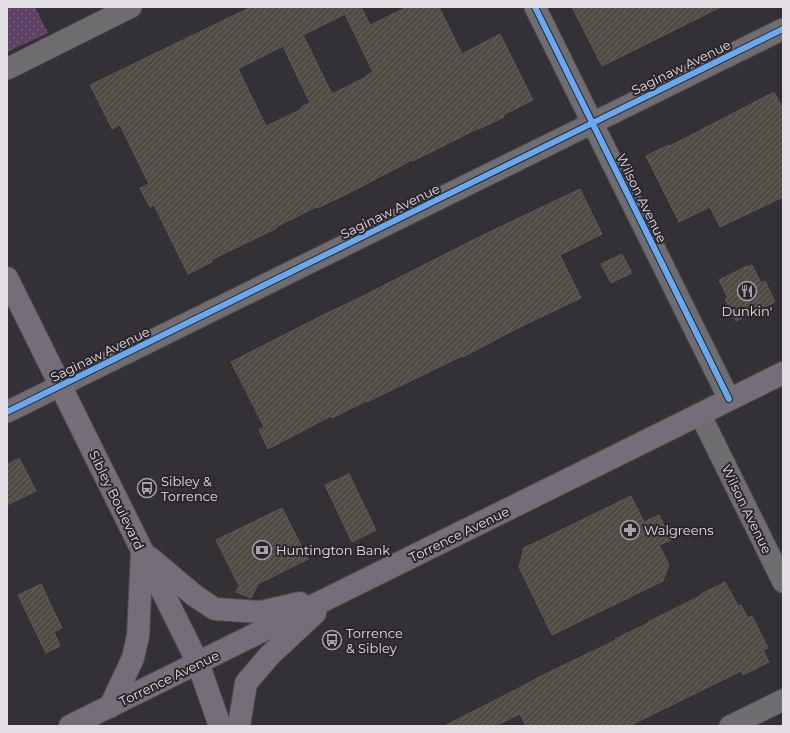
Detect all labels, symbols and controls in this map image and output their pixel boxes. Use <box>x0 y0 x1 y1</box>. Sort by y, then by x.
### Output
street label: Saginaw Avenue <box>629 36 733 98</box>
street label: Wilson Avenue <box>614 151 671 245</box>
street label: Saginaw Avenue <box>338 180 442 242</box>
restaurant icon: Dunkin' <box>736 280 758 302</box>
place label: Dunkin' <box>722 303 772 319</box>
street label: Saginaw Avenue <box>48 323 152 385</box>
street label: Sibley Boulevard <box>86 448 148 552</box>
street label: Wilson Avenue <box>719 462 776 556</box>
place label: Sibley & Torrence <box>161 473 218 504</box>
bus stop icon: Sibley & Torrence <box>136 477 158 499</box>
street label: Torrence Avenue <box>406 503 512 565</box>
pharmacy icon: Walgreens <box>619 519 641 541</box>
place label: Walgreens <box>644 522 714 538</box>
bank icon: Huntington Bank <box>251 539 273 561</box>
place label: Huntington Bank <box>276 542 390 558</box>
place label: Torrence & Sibley <box>346 625 403 656</box>
bus stop icon: Torrence & Sibley <box>321 629 343 651</box>
street label: Torrence Avenue <box>116 647 222 709</box>

